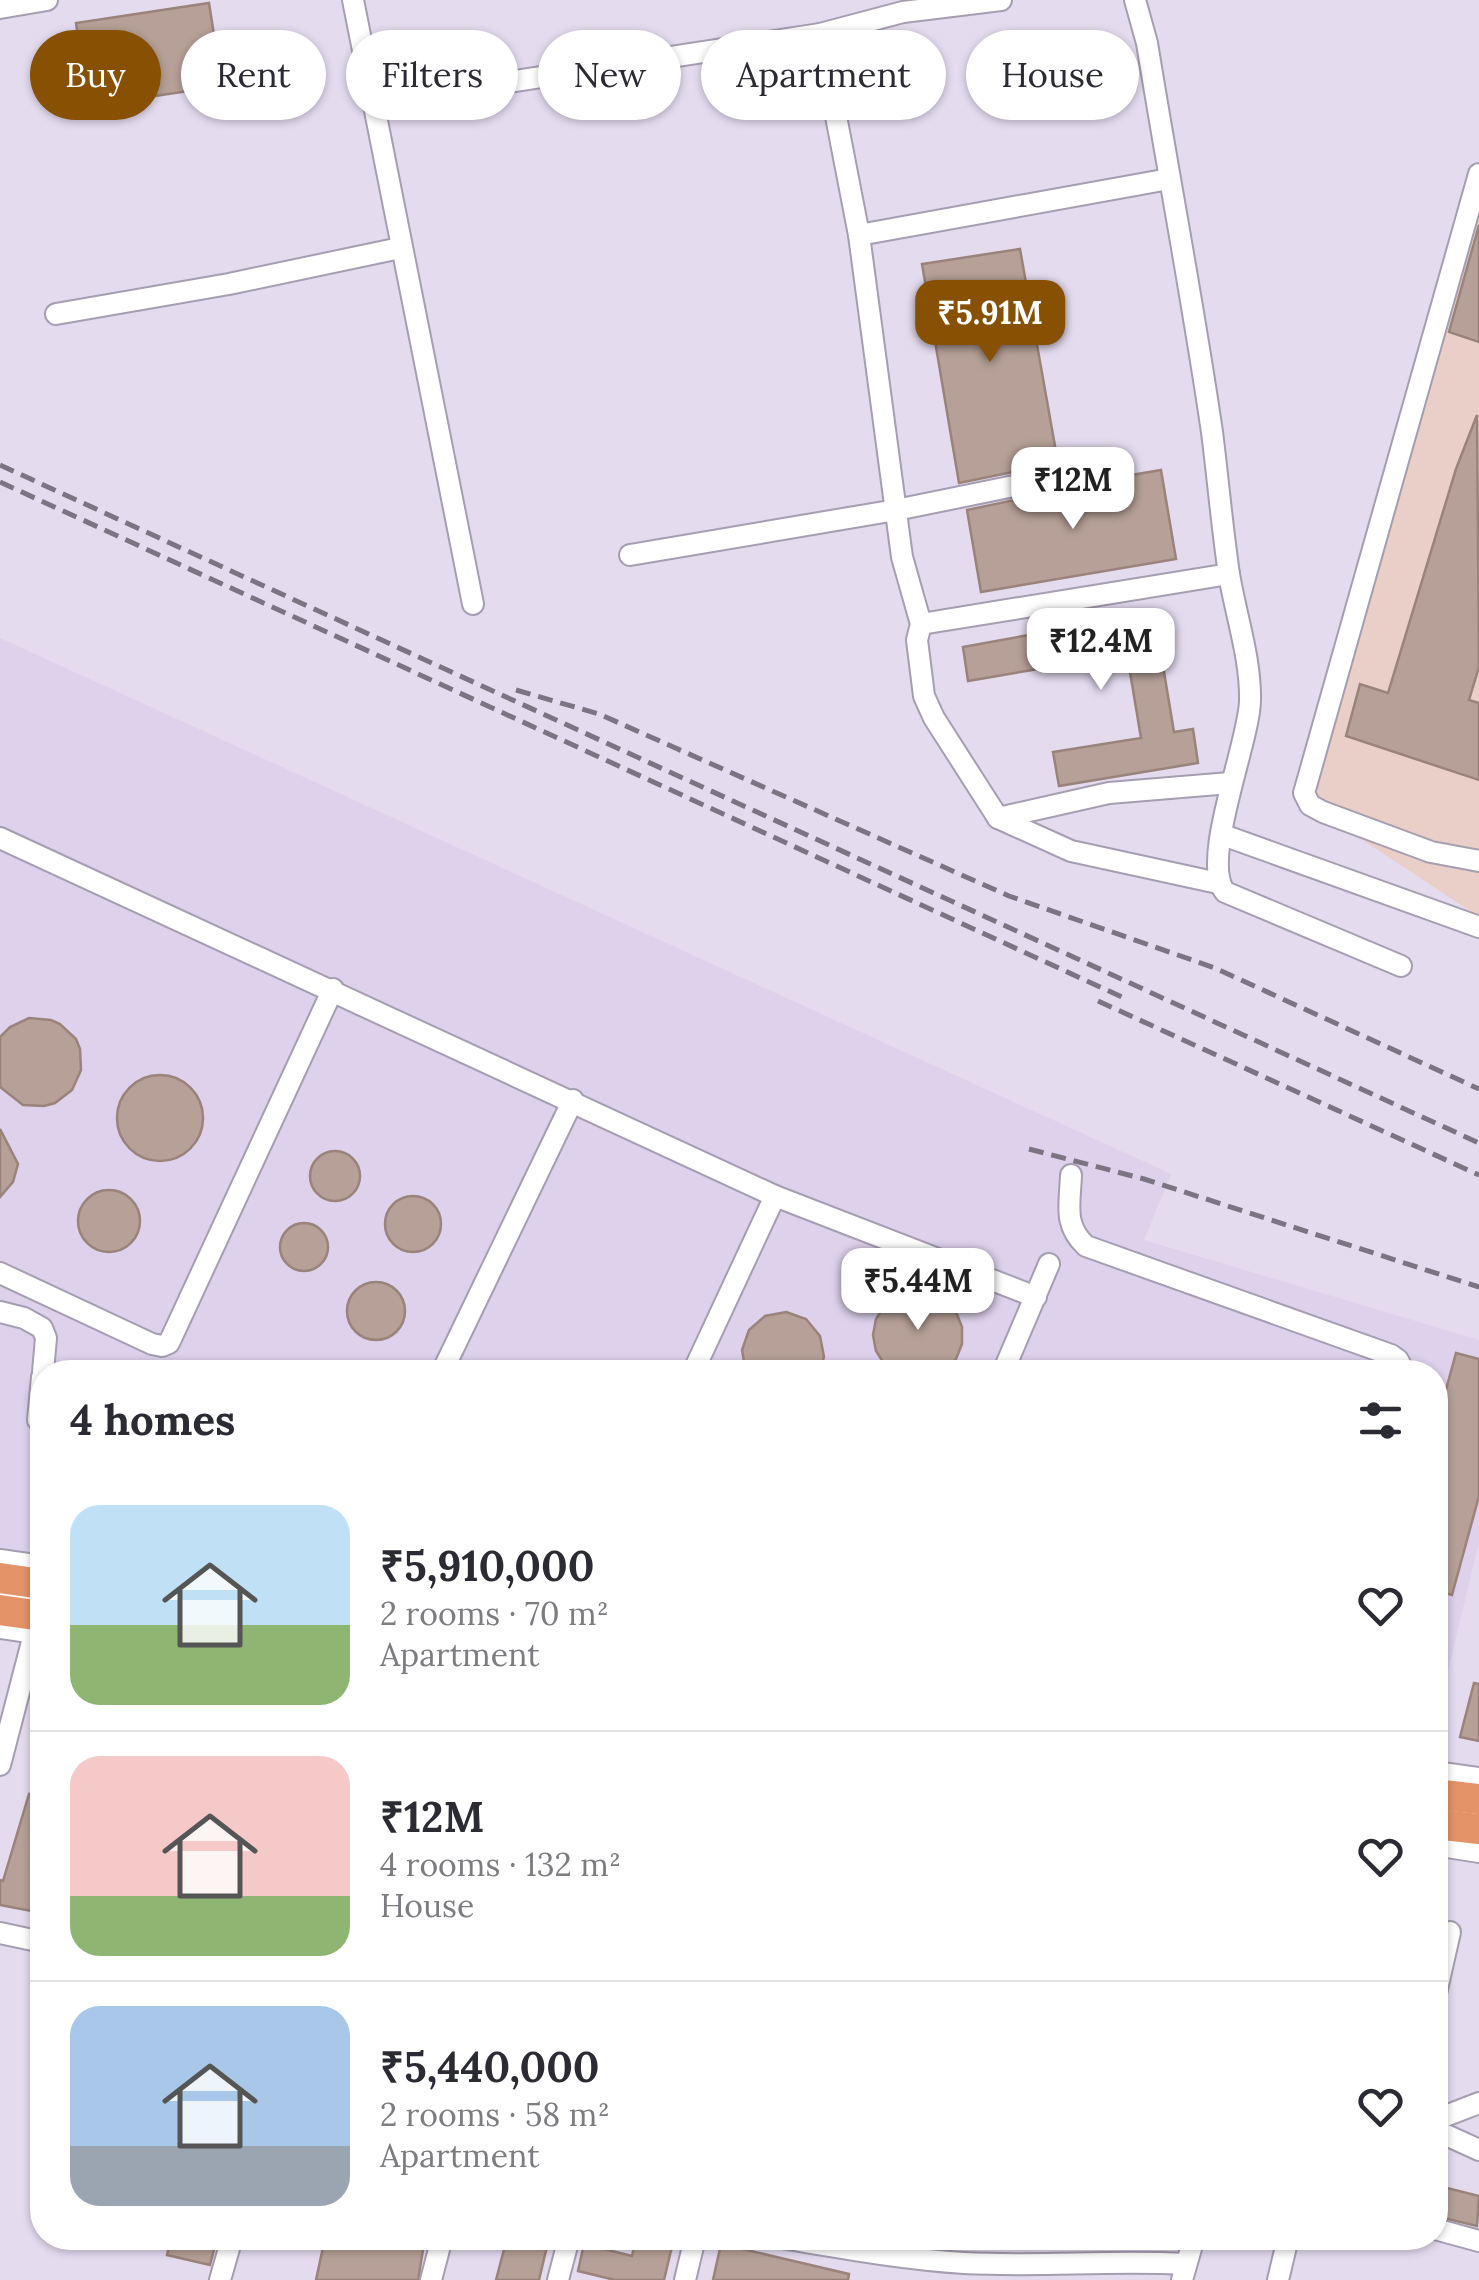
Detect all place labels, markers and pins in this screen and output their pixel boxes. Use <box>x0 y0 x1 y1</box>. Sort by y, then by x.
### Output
pin: ₹5.91M <box>909 280 1071 365</box>
pin: ₹12M <box>1014 447 1132 532</box>
pin: ₹12.4M <box>1020 608 1182 693</box>
pin: ₹5.44M <box>837 1248 999 1333</box>

